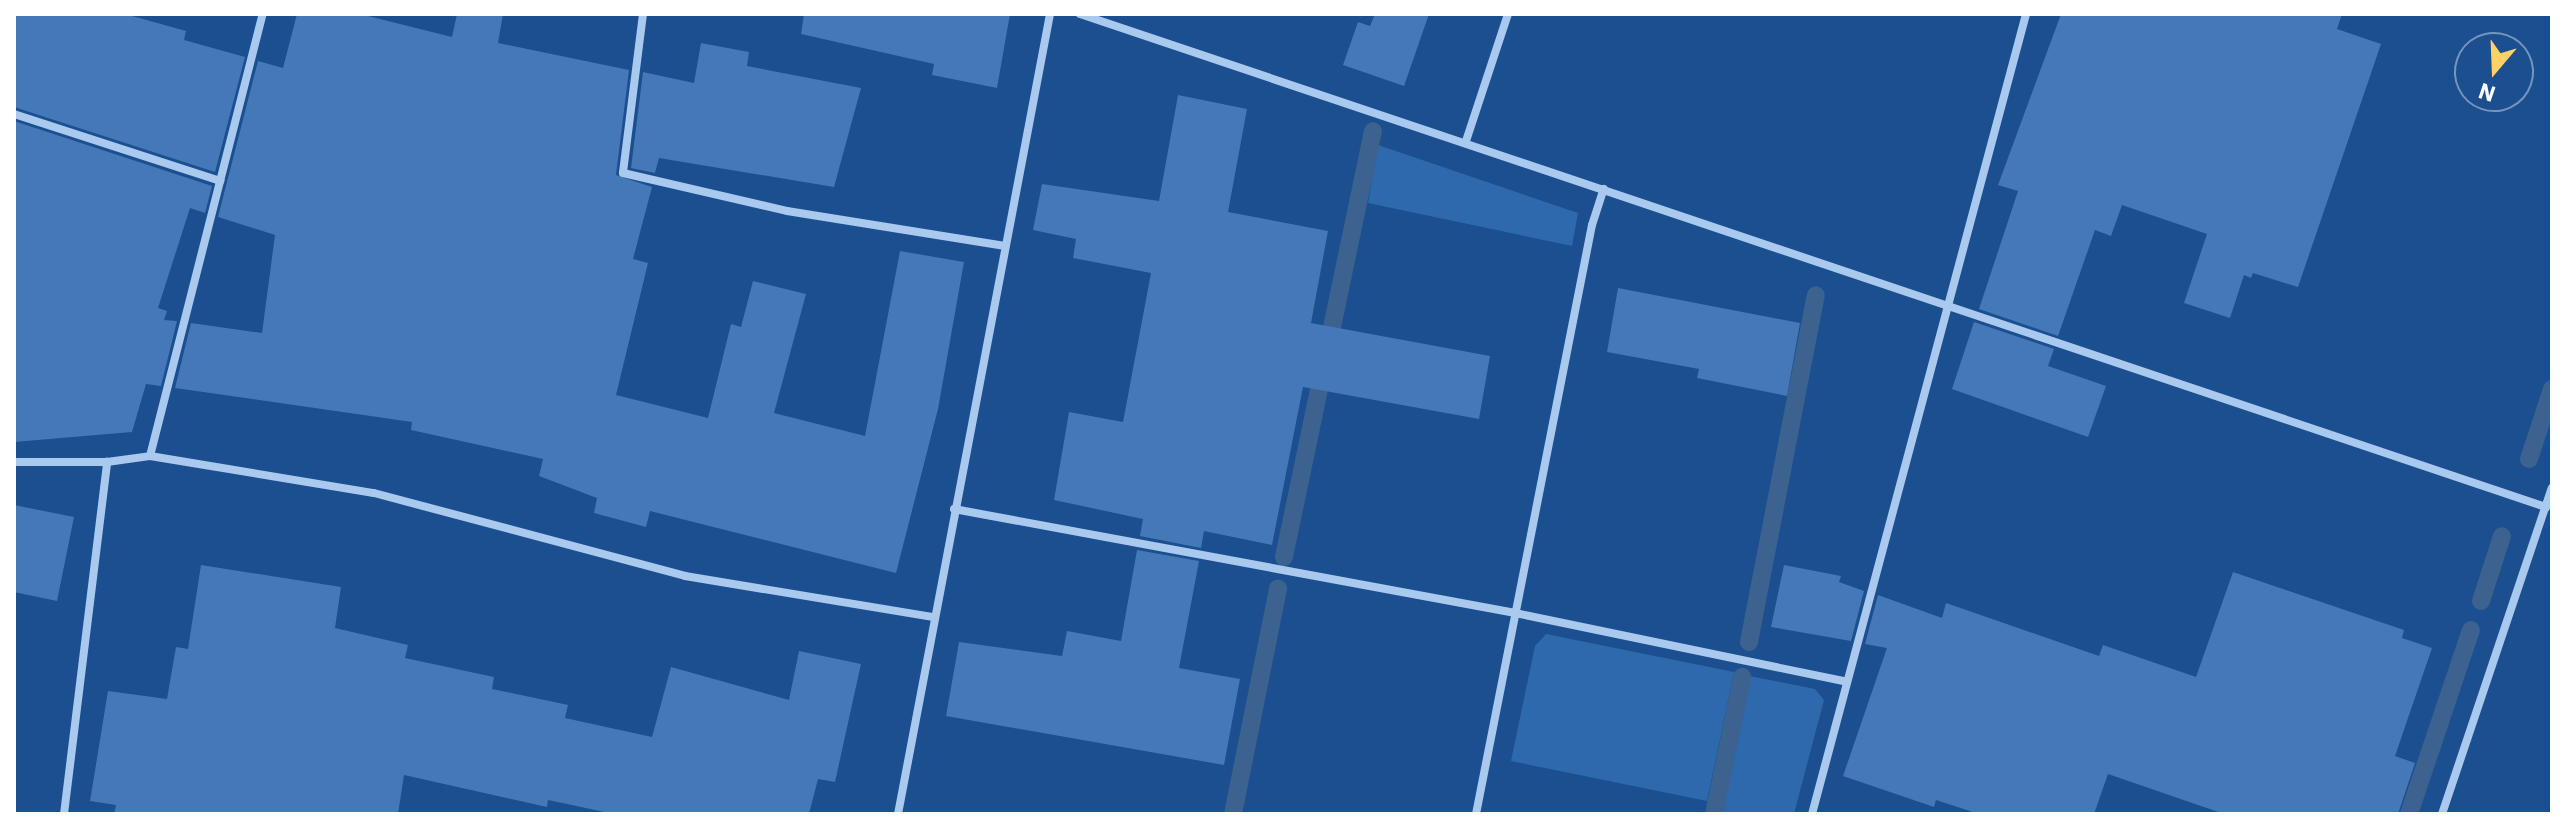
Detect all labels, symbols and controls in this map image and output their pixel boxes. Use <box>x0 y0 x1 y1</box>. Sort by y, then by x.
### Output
north arrow <box>2454 32 2534 112</box>
text: N <box>2474 77 2499 110</box>

